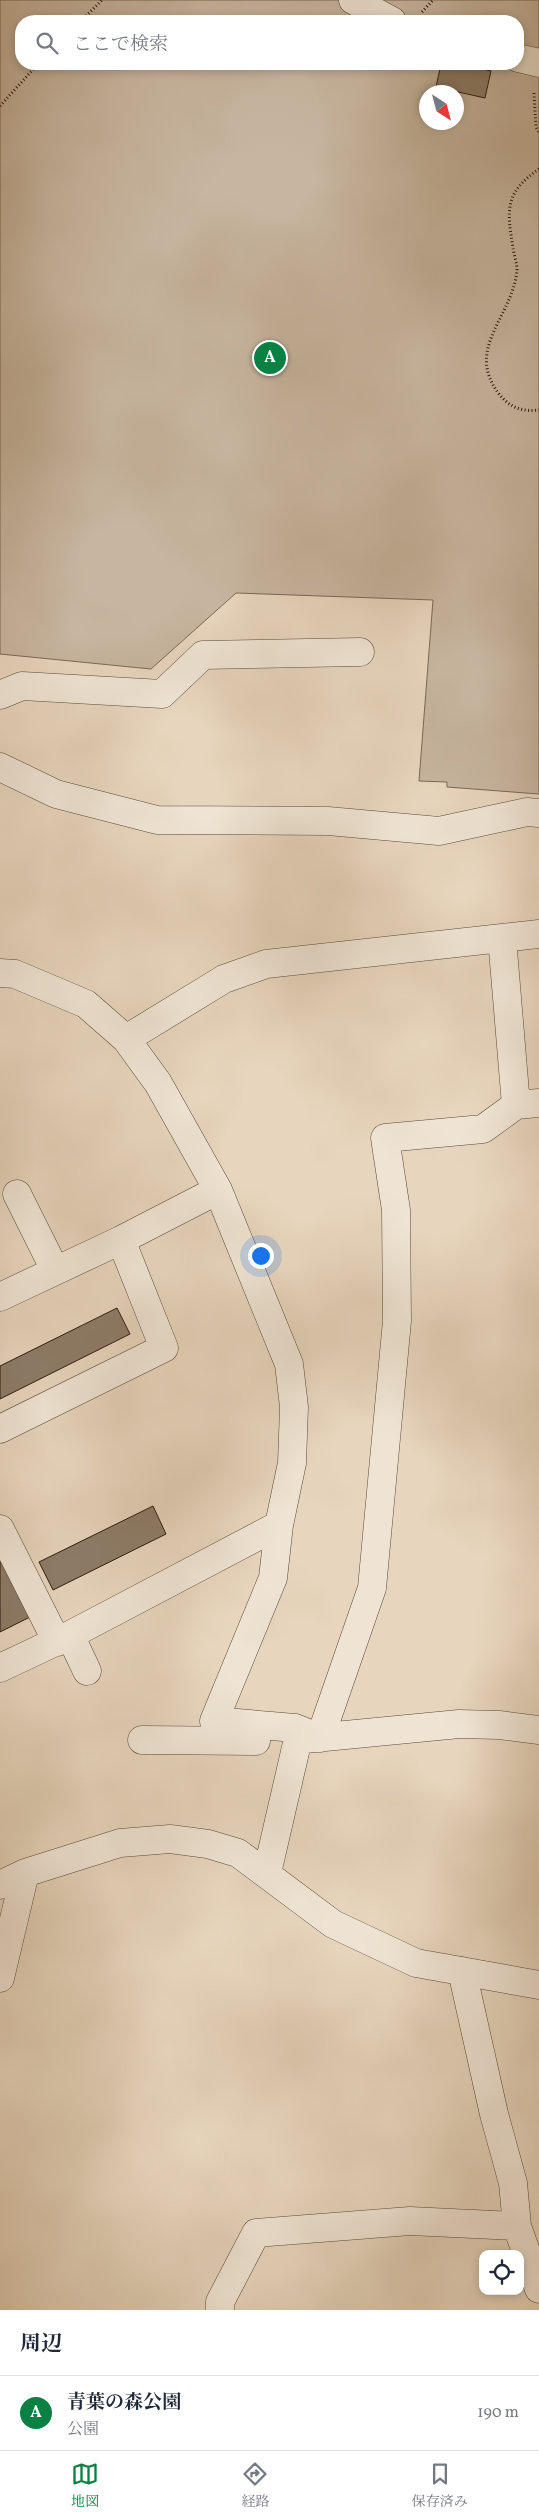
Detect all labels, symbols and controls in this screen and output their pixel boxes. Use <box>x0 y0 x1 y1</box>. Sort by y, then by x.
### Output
search box <box>15 15 524 70</box>
icon: search <box>33 29 61 57</box>
text: ここで検索 <box>73 32 168 58</box>
north arrow <box>419 85 464 130</box>
pin: A <box>254 339 286 377</box>
your location <box>248 1243 274 1269</box>
map controls <box>479 2250 524 2295</box>
button: locate <box>479 2250 524 2295</box>
text: 周辺 <box>20 2330 62 2359</box>
text: 青葉の森公園 <box>67 2390 181 2416</box>
text: A <box>30 2402 42 2424</box>
text: 190 m <box>477 2402 519 2424</box>
text: 公園 <box>67 2419 99 2441</box>
tab: 地図 <box>71 2460 99 2512</box>
tab: 経路 <box>241 2460 269 2512</box>
tab: 保存済み <box>412 2460 468 2512</box>

